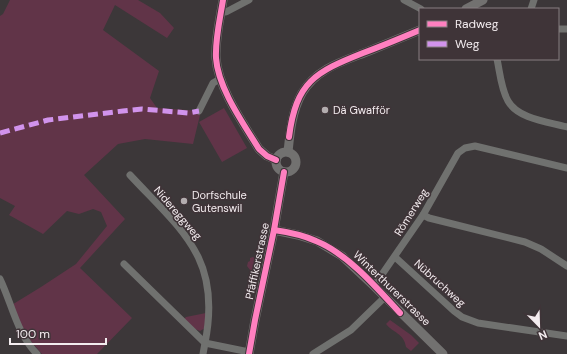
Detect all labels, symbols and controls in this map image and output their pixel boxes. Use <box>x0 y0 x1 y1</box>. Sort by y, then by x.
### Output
legend <box>419 8 559 60</box>
text: Radweg <box>455 16 499 32</box>
text: Weg <box>455 36 480 52</box>
place label: Dä Gwafför <box>333 103 390 117</box>
marker: Dä Gwafför <box>320 105 330 115</box>
street label: Nidereggweg <box>151 183 205 243</box>
street label: Römerweg <box>391 186 431 238</box>
place label: Dorfschule Gutenswil <box>192 188 247 215</box>
marker: Dorfschule Gutenswil <box>179 196 189 206</box>
street label: Pfäffikerstrasse <box>242 221 272 301</box>
street label: Winterthurerstrasse <box>350 247 434 329</box>
street label: Nübruchweg <box>411 256 469 310</box>
north arrow <box>519 306 559 346</box>
scale bar <box>10 320 106 346</box>
text: 100 m <box>16 326 50 342</box>
text: N <box>536 327 549 343</box>

